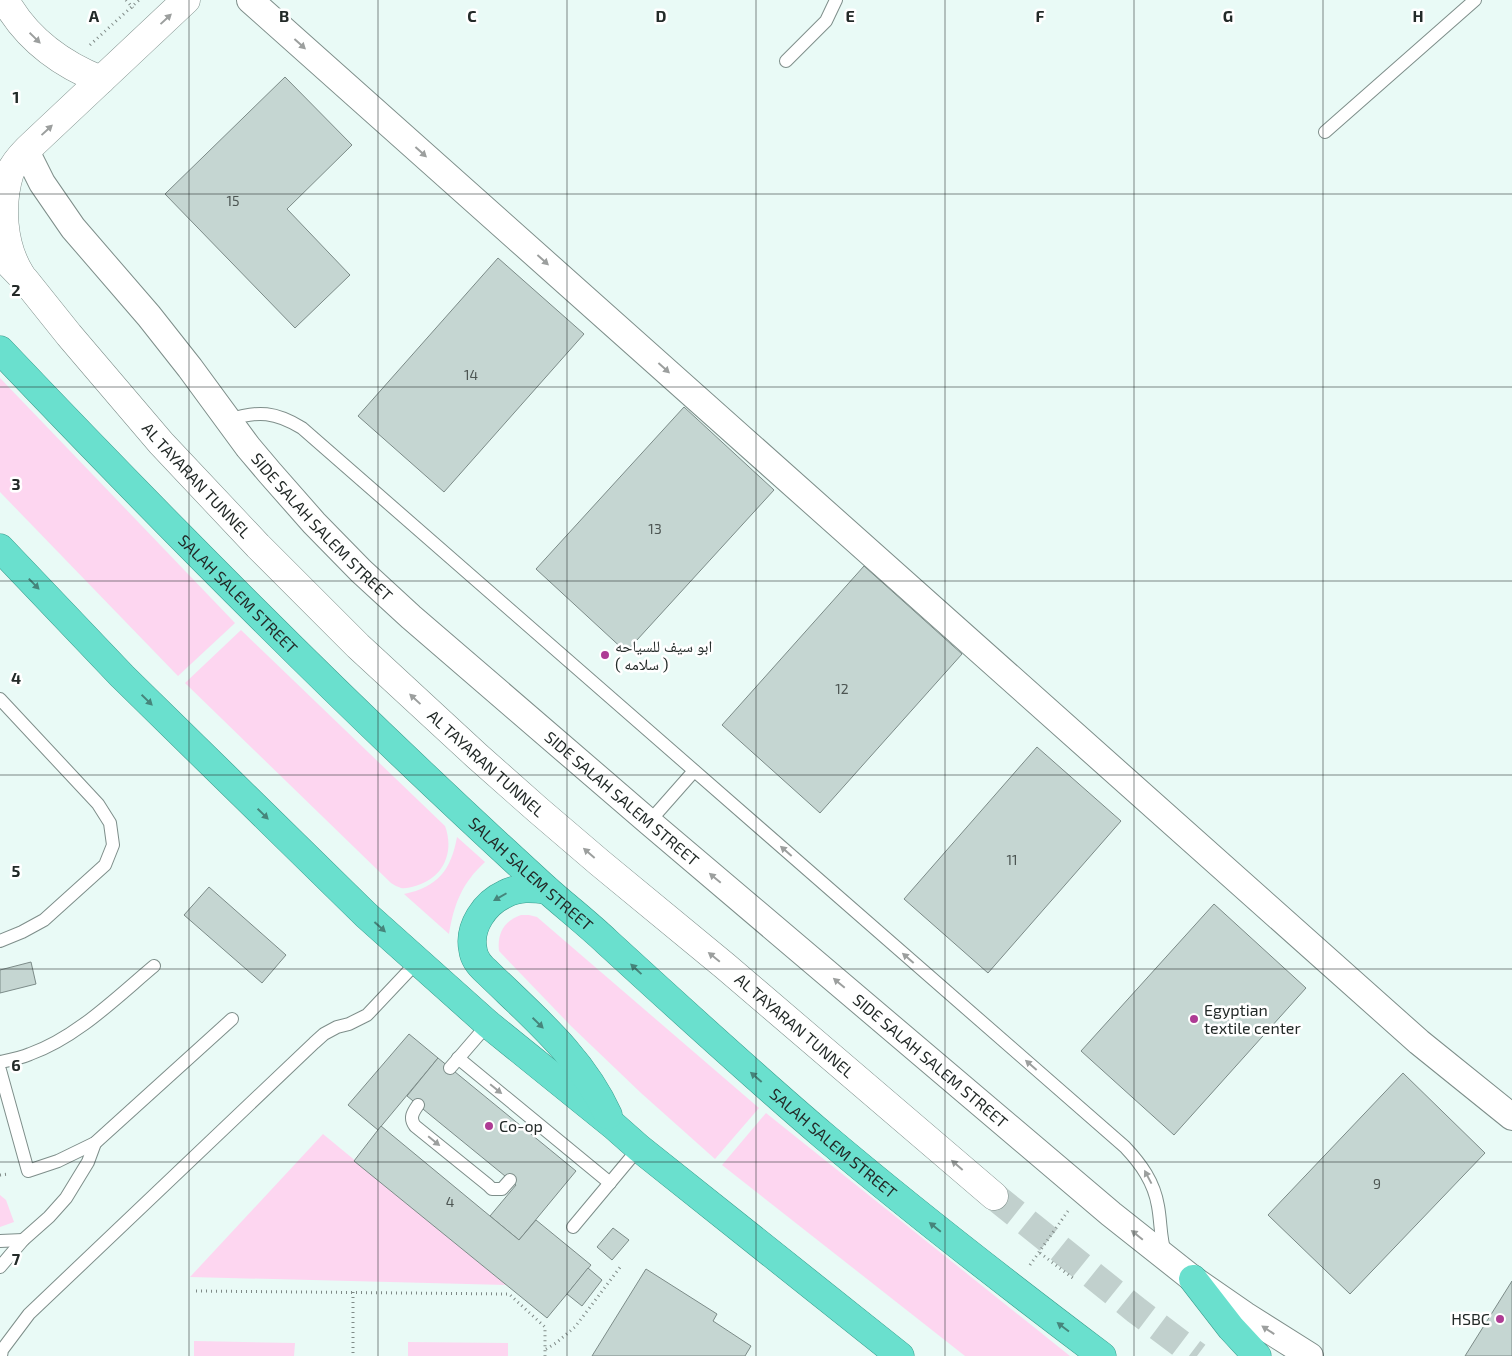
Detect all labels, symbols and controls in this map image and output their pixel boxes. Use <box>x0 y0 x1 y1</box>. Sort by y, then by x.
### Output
text: A <box>89 6 100 25</box>
text: B <box>279 6 289 25</box>
text: C <box>467 6 477 25</box>
text: D <box>656 6 667 25</box>
text: E <box>845 6 855 25</box>
text: F <box>1036 6 1045 25</box>
text: G <box>1223 6 1233 25</box>
text: H <box>1412 6 1424 25</box>
one-way arrow <box>159 13 171 25</box>
one-way arrow <box>28 32 40 44</box>
one-way arrow <box>293 38 305 50</box>
text: 1 <box>13 87 19 106</box>
one-way arrow <box>41 124 53 136</box>
one-way arrow <box>415 146 427 158</box>
house number: 15 <box>226 192 240 209</box>
one-way arrow <box>536 254 548 266</box>
text: 2 <box>11 280 21 299</box>
one-way arrow <box>657 363 670 374</box>
house number: 14 <box>464 366 478 383</box>
street label: AL TAYARAN TUNNEL <box>139 418 255 542</box>
street label: SIDE SALAH SALEM STREET <box>248 449 397 605</box>
text: 3 <box>11 474 21 493</box>
house number: 13 <box>648 520 662 537</box>
street label: SALAH SALEM STREET <box>175 530 302 657</box>
one-way arrow <box>28 577 40 589</box>
place label: ابو سيف للسياحه ( سلامه ) <box>615 636 712 673</box>
marker: ابو سيف للسياحه ( سلامه ) <box>599 649 611 661</box>
text: 4 <box>11 668 21 687</box>
house number: 12 <box>835 680 849 697</box>
one-way arrow <box>409 693 421 705</box>
one-way arrow <box>140 694 152 706</box>
street label: AL TAYARAN TUNNEL <box>424 705 549 820</box>
street label: SIDE SALAH SALEM STREET <box>541 727 703 869</box>
one-way arrow <box>257 808 269 820</box>
street label: SALAH SALEM STREET <box>465 813 597 934</box>
one-way arrow <box>780 846 793 857</box>
one-way arrow <box>582 848 595 859</box>
house number: 11 <box>1006 851 1018 868</box>
text: 5 <box>12 861 21 880</box>
one-way arrow <box>709 872 722 883</box>
one-way arrow <box>493 893 506 902</box>
one-way arrow <box>373 921 385 933</box>
one-way arrow <box>708 952 720 963</box>
one-way arrow <box>902 953 915 964</box>
one-way arrow <box>630 963 642 975</box>
street label: AL TAYARAN TUNNEL <box>732 969 858 1081</box>
one-way arrow <box>833 978 845 989</box>
street label: SIDE SALAH SALEM STREET <box>850 990 1012 1131</box>
place label: Egyptian textile center <box>1204 1000 1301 1037</box>
marker: Egyptian textile center <box>1188 1013 1200 1025</box>
one-way arrow <box>532 1016 544 1028</box>
text: 6 <box>11 1055 21 1074</box>
one-way arrow <box>1025 1059 1037 1071</box>
one-way arrow <box>750 1072 763 1083</box>
one-way arrow <box>489 1084 502 1095</box>
street label: SALAH SALEM STREET <box>766 1084 901 1202</box>
place label: Co-op <box>499 1116 543 1135</box>
marker: Co-op <box>483 1120 495 1132</box>
one-way arrow <box>427 1136 440 1147</box>
one-way arrow <box>951 1159 964 1170</box>
one-way arrow <box>1144 1170 1152 1184</box>
house number: 9 <box>1373 1175 1381 1192</box>
house number: 4 <box>446 1193 454 1210</box>
one-way arrow <box>928 1221 941 1232</box>
one-way arrow <box>1131 1229 1144 1240</box>
text: 7 <box>12 1249 21 1268</box>
place label: HSBC <box>1451 1309 1490 1328</box>
marker: HSBC <box>1494 1313 1506 1325</box>
one-way arrow <box>1057 1321 1070 1332</box>
one-way arrow <box>1262 1326 1275 1335</box>

